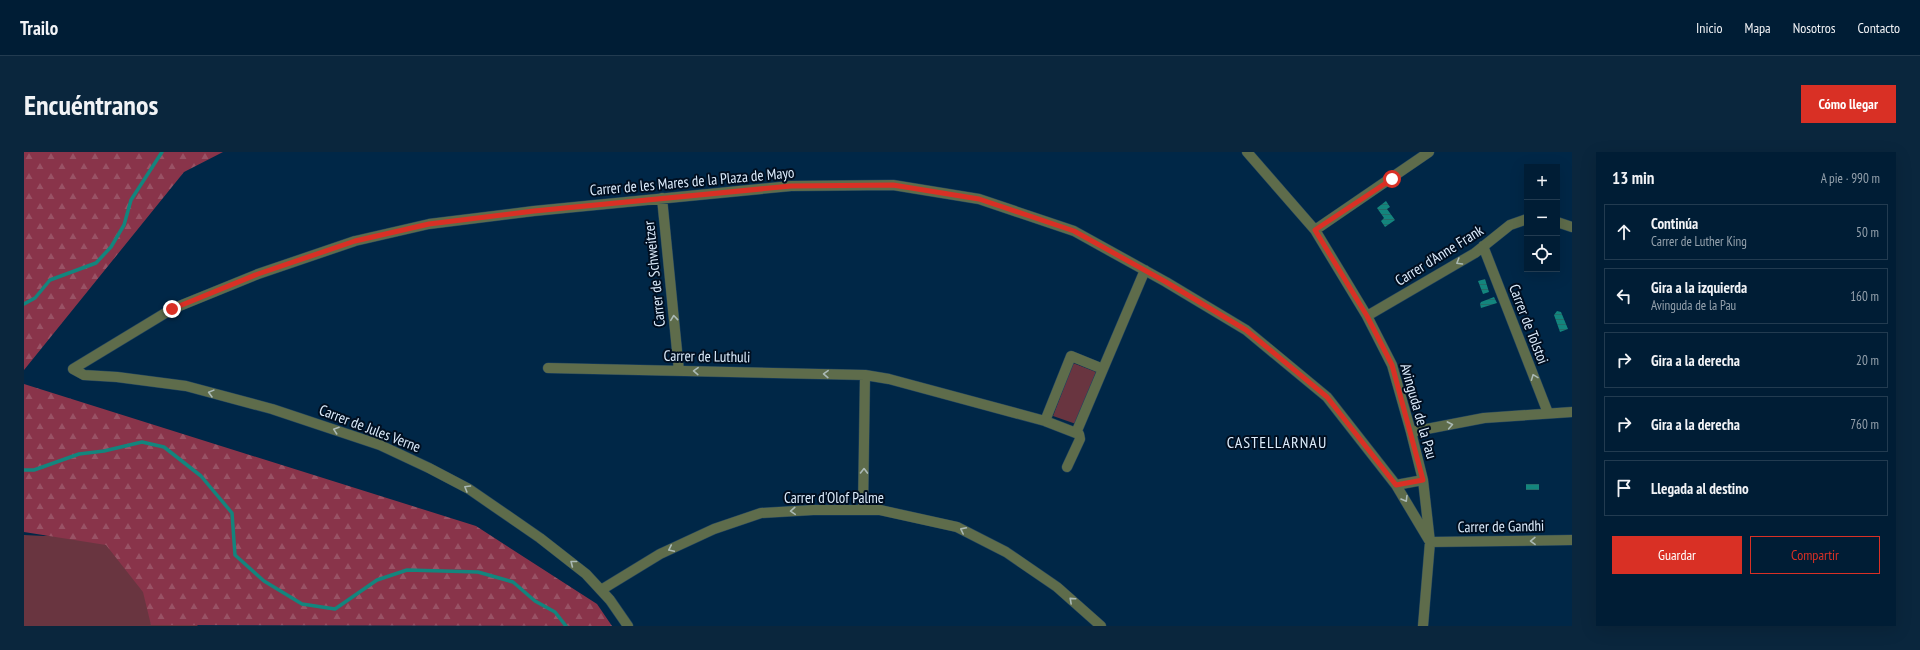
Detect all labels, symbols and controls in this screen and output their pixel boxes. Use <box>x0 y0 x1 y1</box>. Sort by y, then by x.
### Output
text: Trailo <box>20 16 58 40</box>
text: Inicio <box>1696 19 1723 37</box>
text: Mapa <box>1745 19 1771 37</box>
text: Nosotros <box>1793 19 1836 37</box>
text: Contacto <box>1858 19 1900 37</box>
button: Cómo llegar <box>1801 85 1896 123</box>
text: Encuéntranos <box>24 86 158 123</box>
street label: Carrer de les Mares de la Plaza de Mayo <box>589 163 795 199</box>
map controls <box>1524 164 1560 272</box>
button: + <box>1524 164 1560 200</box>
text: 13 min <box>1612 167 1654 189</box>
route start <box>1383 170 1401 188</box>
text: A pie · 990 m <box>1821 170 1880 187</box>
button: − <box>1524 200 1560 236</box>
text: Continúa <box>1651 214 1698 233</box>
street label: Carrer de Schweitzer <box>639 219 669 328</box>
street label: Carrer d'Anne Frank <box>1391 220 1487 290</box>
icon: ahead <box>1613 221 1635 243</box>
text: 50 m <box>1856 224 1879 241</box>
text: Carrer de Luther King <box>1651 233 1747 250</box>
button: locate <box>1524 236 1560 272</box>
one-way arrow <box>1456 257 1463 265</box>
text: Gira a la izquierda <box>1651 278 1747 297</box>
street label: Carrer de Tolstoi <box>1505 281 1553 367</box>
icon: left <box>1613 285 1635 307</box>
text: 160 m <box>1850 288 1879 305</box>
text: Avinguda de la Pau <box>1651 297 1736 314</box>
route end <box>163 300 181 318</box>
one-way arrow <box>670 315 679 321</box>
street label: Carrer de Luthuli <box>663 346 751 366</box>
icon: right <box>1613 349 1635 371</box>
text: Gira a la derecha <box>1651 351 1740 370</box>
text: 20 m <box>1856 352 1879 369</box>
street label: Avinguda de la Pau <box>1396 361 1442 461</box>
one-way arrow <box>693 367 699 375</box>
one-way arrow <box>823 370 829 379</box>
one-way arrow <box>1530 373 1538 380</box>
one-way arrow <box>208 389 215 398</box>
street label: Carrer de Jules Verne <box>317 400 423 456</box>
icon: right <box>1613 413 1635 435</box>
text: Gira a la derecha <box>1651 415 1740 434</box>
text: 760 m <box>1850 416 1879 433</box>
one-way arrow <box>1447 421 1453 429</box>
one-way arrow <box>332 426 339 435</box>
district label: CASTELLARNAU <box>1227 432 1327 452</box>
one-way arrow <box>860 468 868 474</box>
icon: arrive <box>1613 477 1635 499</box>
text: Llegada al destino <box>1651 479 1749 498</box>
one-way arrow <box>464 486 471 493</box>
street label: Carrer d'Olof Palme <box>784 488 884 507</box>
one-way arrow <box>1400 495 1407 502</box>
one-way arrow <box>790 507 796 516</box>
street label: Carrer de Gandhi <box>1458 516 1544 536</box>
one-way arrow <box>960 527 967 535</box>
button: Guardar <box>1612 536 1742 574</box>
button: Compartir <box>1750 536 1880 574</box>
one-way arrow <box>1530 537 1536 545</box>
one-way arrow <box>667 544 675 552</box>
one-way arrow <box>570 561 577 568</box>
one-way arrow <box>1069 597 1077 604</box>

